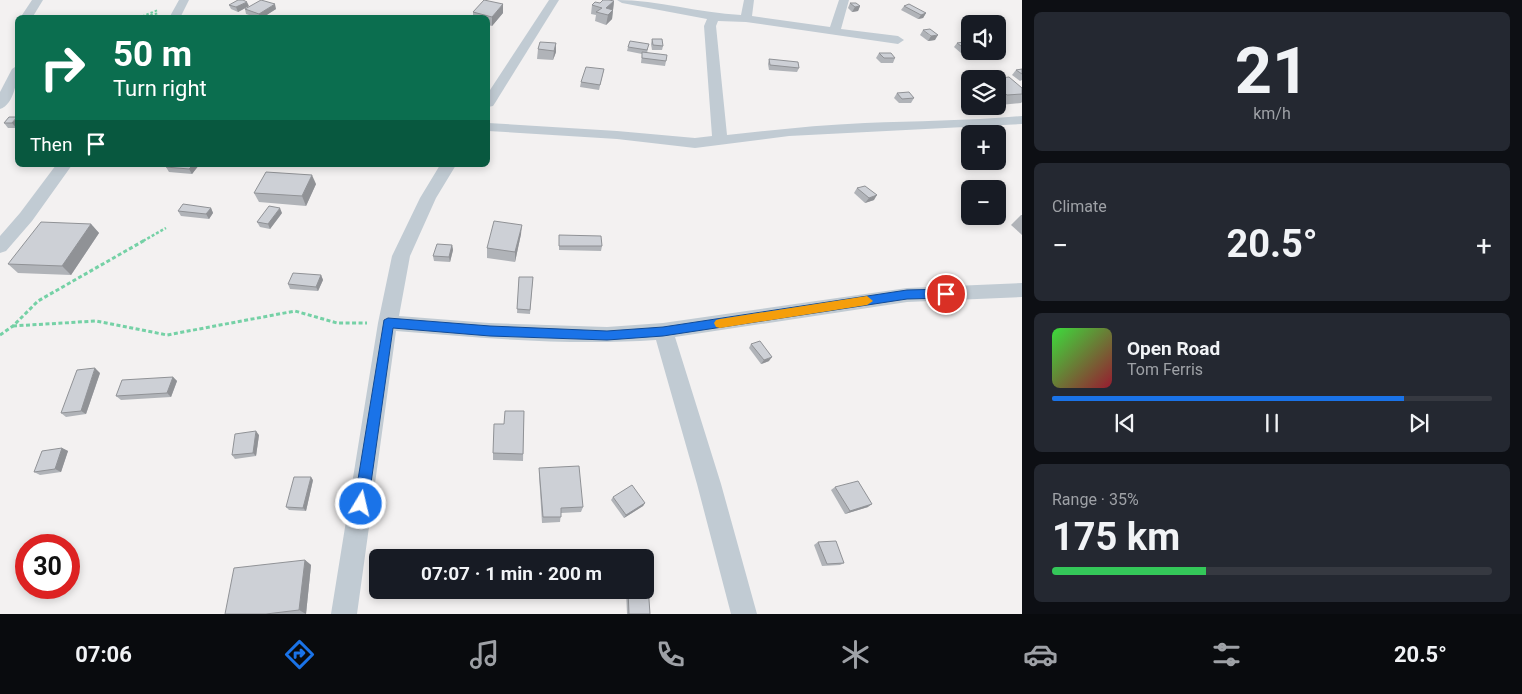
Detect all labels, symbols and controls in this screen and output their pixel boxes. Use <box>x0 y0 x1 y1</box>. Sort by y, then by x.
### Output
map controls <box>961 15 1006 225</box>
button: sound <box>961 15 1006 60</box>
text: 21 <box>1235 33 1309 109</box>
text: 50 m <box>113 34 192 75</box>
icon: right <box>30 35 95 100</box>
button: layers <box>961 70 1006 115</box>
text: Turn right <box>113 76 207 101</box>
text: km/h <box>1253 104 1291 123</box>
button: + <box>961 125 1006 170</box>
icon: arrive <box>82 130 110 158</box>
text: Then <box>30 133 72 156</box>
button: − <box>961 180 1006 225</box>
text: Climate <box>1052 197 1107 216</box>
text: 20.5° <box>1226 222 1318 266</box>
text: − <box>1052 229 1068 262</box>
text: + <box>1476 229 1492 262</box>
pin <box>925 273 967 315</box>
icon: arrive <box>932 280 960 308</box>
text: Open Road <box>1127 337 1220 360</box>
text: Tom Ferris <box>1127 360 1203 379</box>
icon: previous <box>1111 409 1139 437</box>
icon: pause <box>1258 409 1286 437</box>
icon: next <box>1405 409 1433 437</box>
position arrow <box>334 477 386 529</box>
text: Range · 35% <box>1052 490 1139 509</box>
text: 175 km <box>1052 515 1180 559</box>
speed limit sign: 30 <box>15 534 80 599</box>
text: 07:07 · 1 min · 200 m <box>421 562 602 585</box>
icon: directions <box>282 637 317 672</box>
icon: music <box>467 637 502 672</box>
icon: phone <box>653 637 688 672</box>
icon: climate <box>838 637 873 672</box>
icon: car <box>1023 637 1058 672</box>
icon: filters <box>1209 637 1244 672</box>
text: 07:06 <box>75 642 132 667</box>
text: 20.5° <box>1394 642 1447 667</box>

